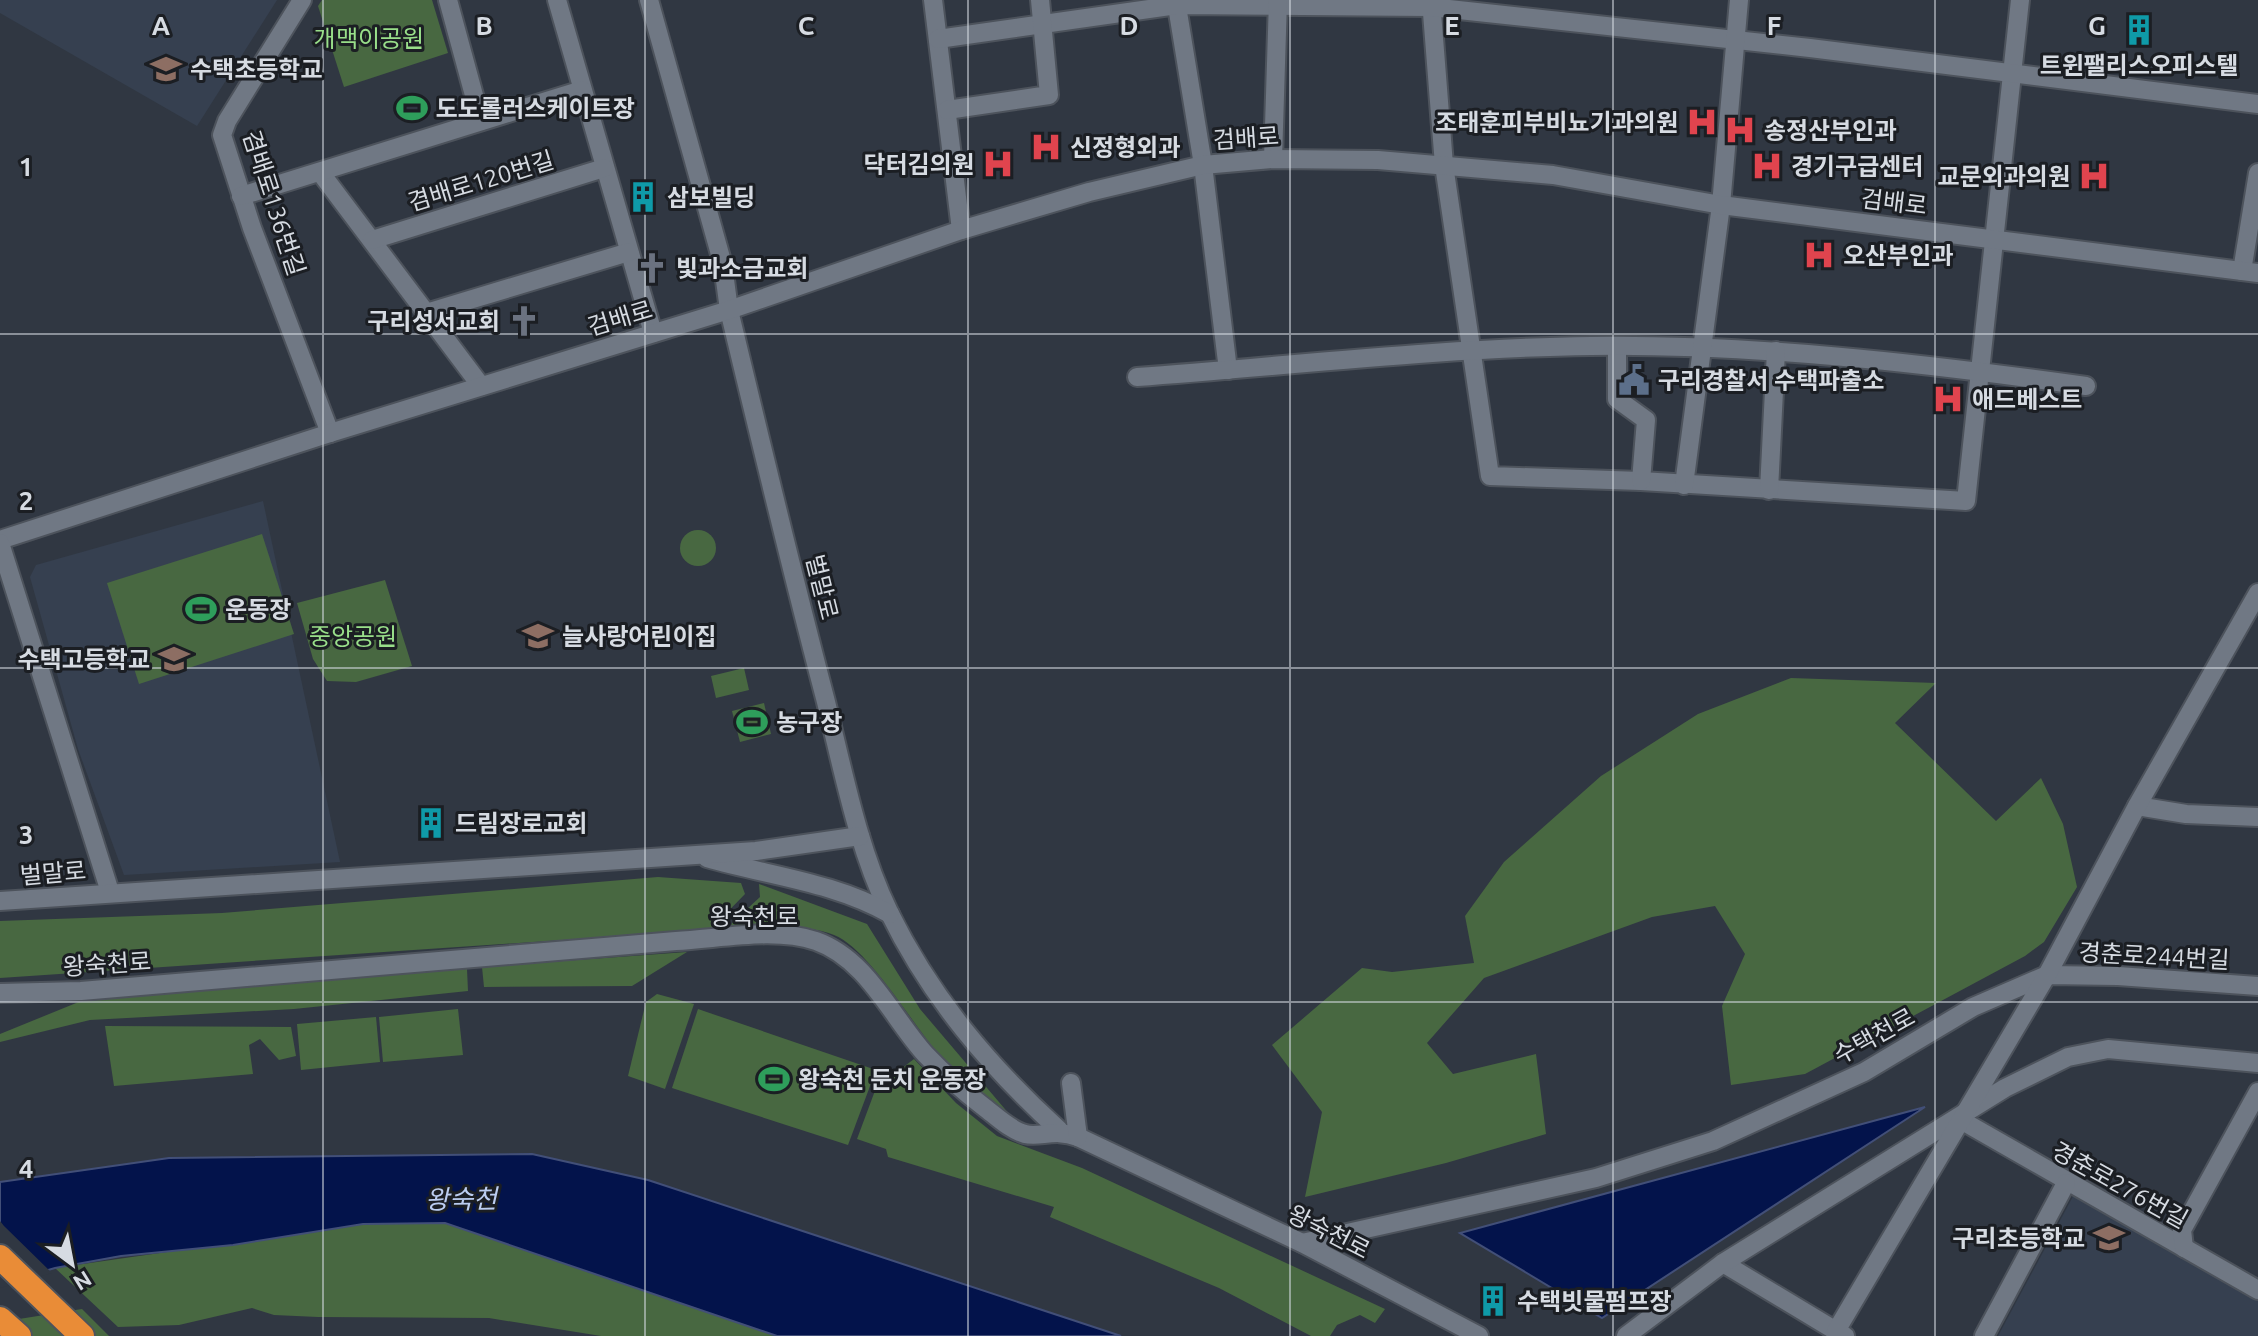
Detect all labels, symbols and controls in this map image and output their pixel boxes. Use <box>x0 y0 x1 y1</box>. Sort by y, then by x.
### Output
text: A <box>152 11 171 40</box>
text: B <box>475 11 493 40</box>
text: C <box>798 11 815 40</box>
text: D <box>1120 11 1138 40</box>
text: E <box>1444 11 1460 40</box>
text: F <box>1767 11 1781 40</box>
text: G <box>2088 11 2106 40</box>
building icon: 트윈팰리스오피스텔 <box>2122 13 2156 47</box>
park label: 개맥이공원 <box>314 25 424 52</box>
school or university icon: 수택초등학교 <box>149 52 183 86</box>
place label: 트윈팰리스오피스텔 <box>2040 52 2238 79</box>
place label: 수택초등학교 <box>190 56 322 83</box>
sports icon: 도도롤러스케이트장 <box>395 91 429 125</box>
place label: 도도롤러스케이트장 <box>436 95 635 122</box>
hospital icon: 조태훈피부비뇨기과의원 <box>1685 105 1719 139</box>
place label: 조태훈피부비뇨기과의원 <box>1435 109 1678 136</box>
hospital icon: 송정산부인과 <box>1723 113 1757 147</box>
place label: 송정산부인과 <box>1764 117 1896 144</box>
street label: 검배로 <box>1212 122 1280 154</box>
street label: 겸배로136번길 <box>238 127 310 279</box>
hospital icon: 신정형외과 <box>1029 130 1063 164</box>
place label: 신정형외과 <box>1070 134 1180 161</box>
street label: 겸배로120번길 <box>405 146 557 216</box>
hospital icon: 닥터김의원 <box>981 147 1015 181</box>
hospital icon: 경기구급센터 <box>1750 149 1784 183</box>
place label: 닥터김의원 <box>864 151 974 178</box>
text: 1 <box>19 152 33 181</box>
place label: 경기구급센터 <box>1791 153 1923 180</box>
hospital icon: 교문외과의원 <box>2077 159 2111 193</box>
place label: 교문외과의원 <box>1938 163 2070 190</box>
building icon: 삼보빌딩 <box>626 180 660 214</box>
place label: 삼보빌딩 <box>667 184 755 211</box>
street label: 검배로 <box>1859 185 1929 219</box>
hospital icon: 오산부인과 <box>1802 238 1836 272</box>
place label: 오산부인과 <box>1843 242 1953 269</box>
church icon: 빛과소금교회 <box>635 251 669 285</box>
place label: 빛과소금교회 <box>676 255 808 282</box>
street label: 검배로 <box>584 295 656 341</box>
church icon: 구리성서교회 <box>507 304 541 338</box>
place label: 구리성서교회 <box>368 308 500 335</box>
public building icon: 구리경찰서 수택파출소 <box>1617 363 1651 397</box>
place label: 구리경찰서 수택파출소 <box>1658 367 1885 394</box>
hospital icon: 애드베스트 <box>1931 382 1965 416</box>
place label: 애드베스트 <box>1972 386 2082 413</box>
text: 2 <box>19 486 33 515</box>
street label: 벌말로 <box>801 552 843 622</box>
sports icon: 운동장 <box>184 592 218 626</box>
place label: 운동장 <box>225 596 291 623</box>
school or university icon: 늘사랑어린이집 <box>521 619 555 653</box>
park label: 중앙공원 <box>309 623 397 650</box>
place label: 늘사랑어린이집 <box>562 623 717 650</box>
school or university icon: 수택고등학교 <box>157 642 191 676</box>
place label: 수택고등학교 <box>18 646 150 673</box>
sports icon: 농구장 <box>735 705 769 739</box>
place label: 농구장 <box>776 709 842 736</box>
building icon: 드림장로교회 <box>414 806 448 840</box>
place label: 드림장로교회 <box>455 810 587 837</box>
text: 3 <box>19 820 33 849</box>
street label: 벌말로 <box>19 857 87 889</box>
street label: 왕숙천로 <box>710 903 798 930</box>
street label: 경춘로244번길 <box>2078 939 2230 973</box>
street label: 왕숙천로 <box>62 947 152 981</box>
street label: 수택천로 <box>1829 1003 1919 1069</box>
sports icon: 왕숙천 둔치 운동장 <box>757 1062 791 1096</box>
place label: 왕숙천 둔치 운동장 <box>798 1066 986 1093</box>
street label: 경춘로276번길 <box>2047 1137 2193 1233</box>
text: 4 <box>19 1154 33 1183</box>
water label: 왕숙천 <box>425 1184 500 1214</box>
street label: 왕숙천로 <box>1284 1200 1374 1264</box>
school or university icon: 구리초등학교 <box>2092 1221 2126 1255</box>
north arrow <box>32 1224 112 1304</box>
place label: 구리초등학교 <box>1953 1225 2085 1252</box>
text: N <box>69 1266 96 1296</box>
building icon: 수택빗물펌프장 <box>1476 1284 1510 1318</box>
place label: 수택빗물펌프장 <box>1517 1288 1672 1315</box>

